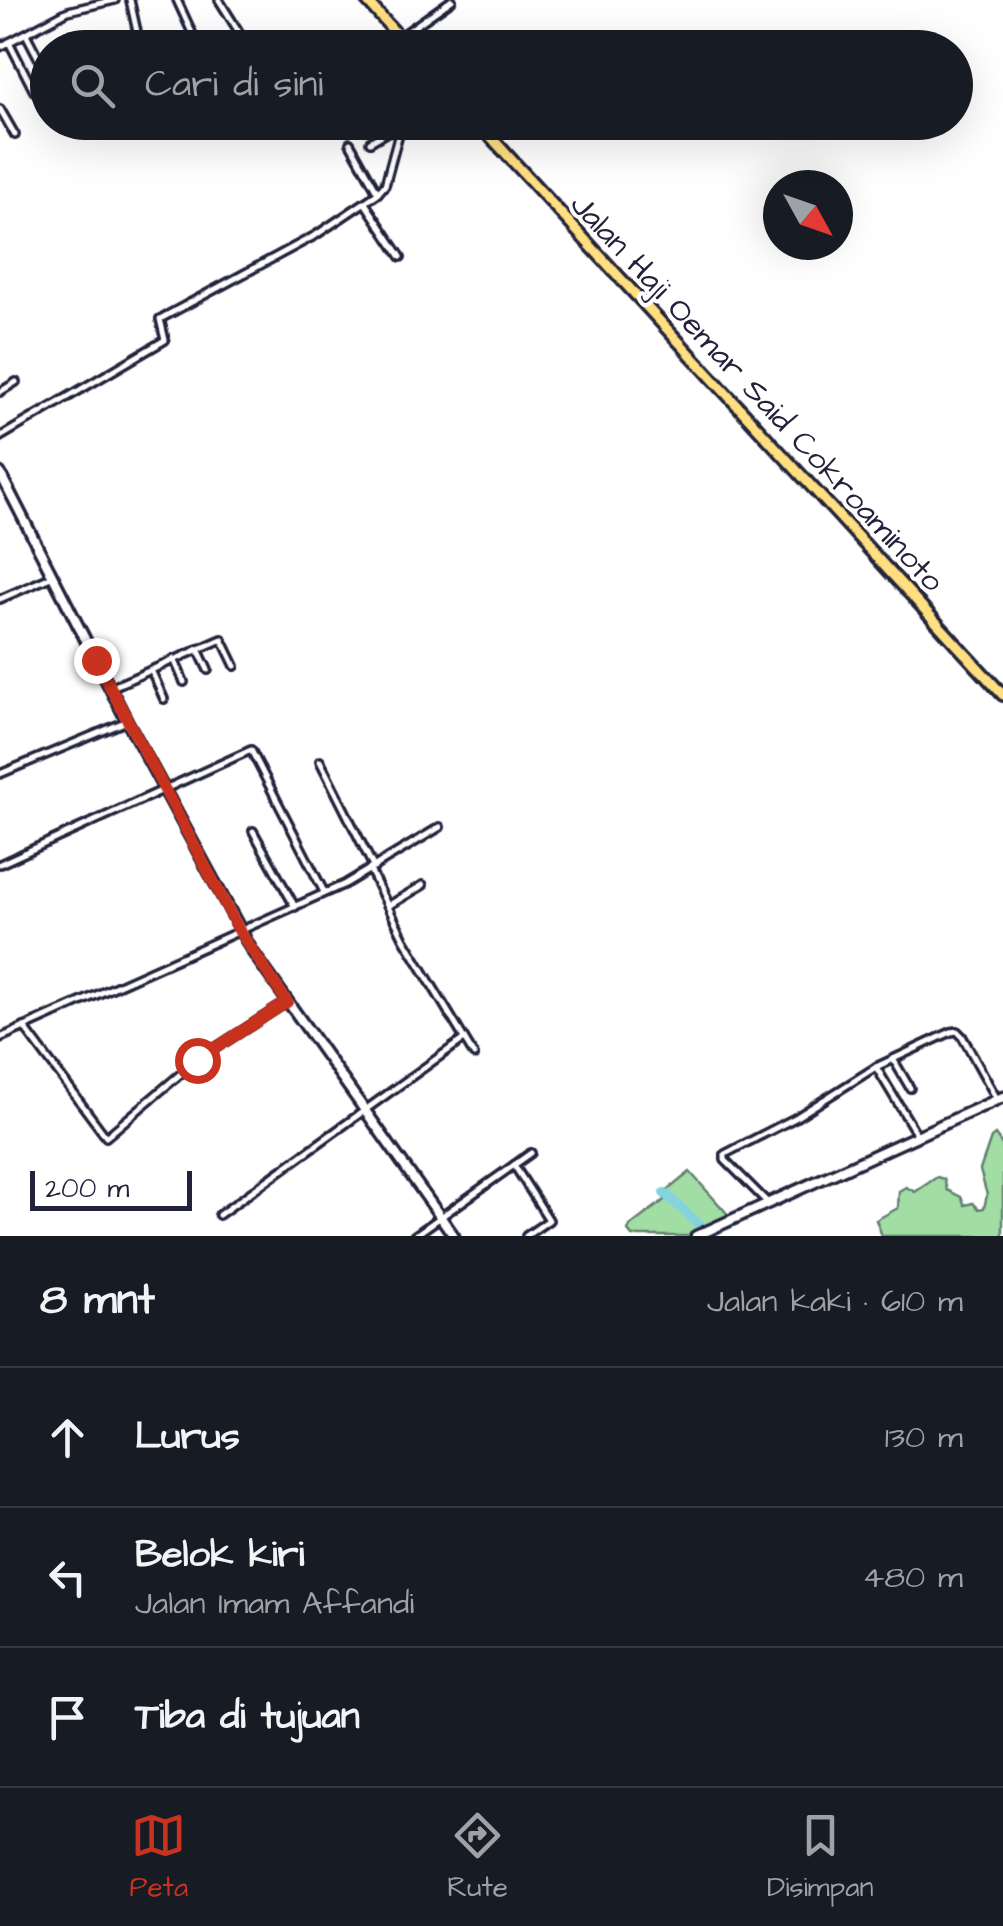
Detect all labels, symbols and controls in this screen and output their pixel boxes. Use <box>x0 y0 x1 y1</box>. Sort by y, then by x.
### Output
search box <box>30 30 973 140</box>
icon: search <box>65 58 120 113</box>
text: Cari di sini <box>145 59 323 111</box>
north arrow <box>763 170 853 260</box>
street label: Jalan Haji Oemar Said Cokroaminoto <box>560 184 954 602</box>
route end <box>74 638 120 684</box>
route start <box>175 1038 221 1084</box>
scale bar <box>30 1166 192 1210</box>
text: 200 m <box>45 1169 129 1208</box>
text: 8 mnt <box>40 1272 155 1330</box>
text: Jalan kaki · 610 m <box>707 1279 963 1324</box>
icon: ahead <box>40 1410 95 1465</box>
text: Lurus <box>135 1411 240 1463</box>
text: 130 m <box>885 1415 963 1460</box>
text: Belok kiri <box>135 1529 304 1581</box>
icon: left <box>40 1550 95 1605</box>
text: 480 m <box>863 1555 963 1600</box>
text: Jalan Imam Affandi <box>135 1581 414 1626</box>
icon: arrive <box>40 1690 95 1745</box>
text: Tiba di tujuan <box>135 1691 360 1743</box>
tab: Peta <box>130 1808 188 1907</box>
tab: Rute <box>447 1808 508 1907</box>
tab: Disimpan <box>767 1808 873 1907</box>

